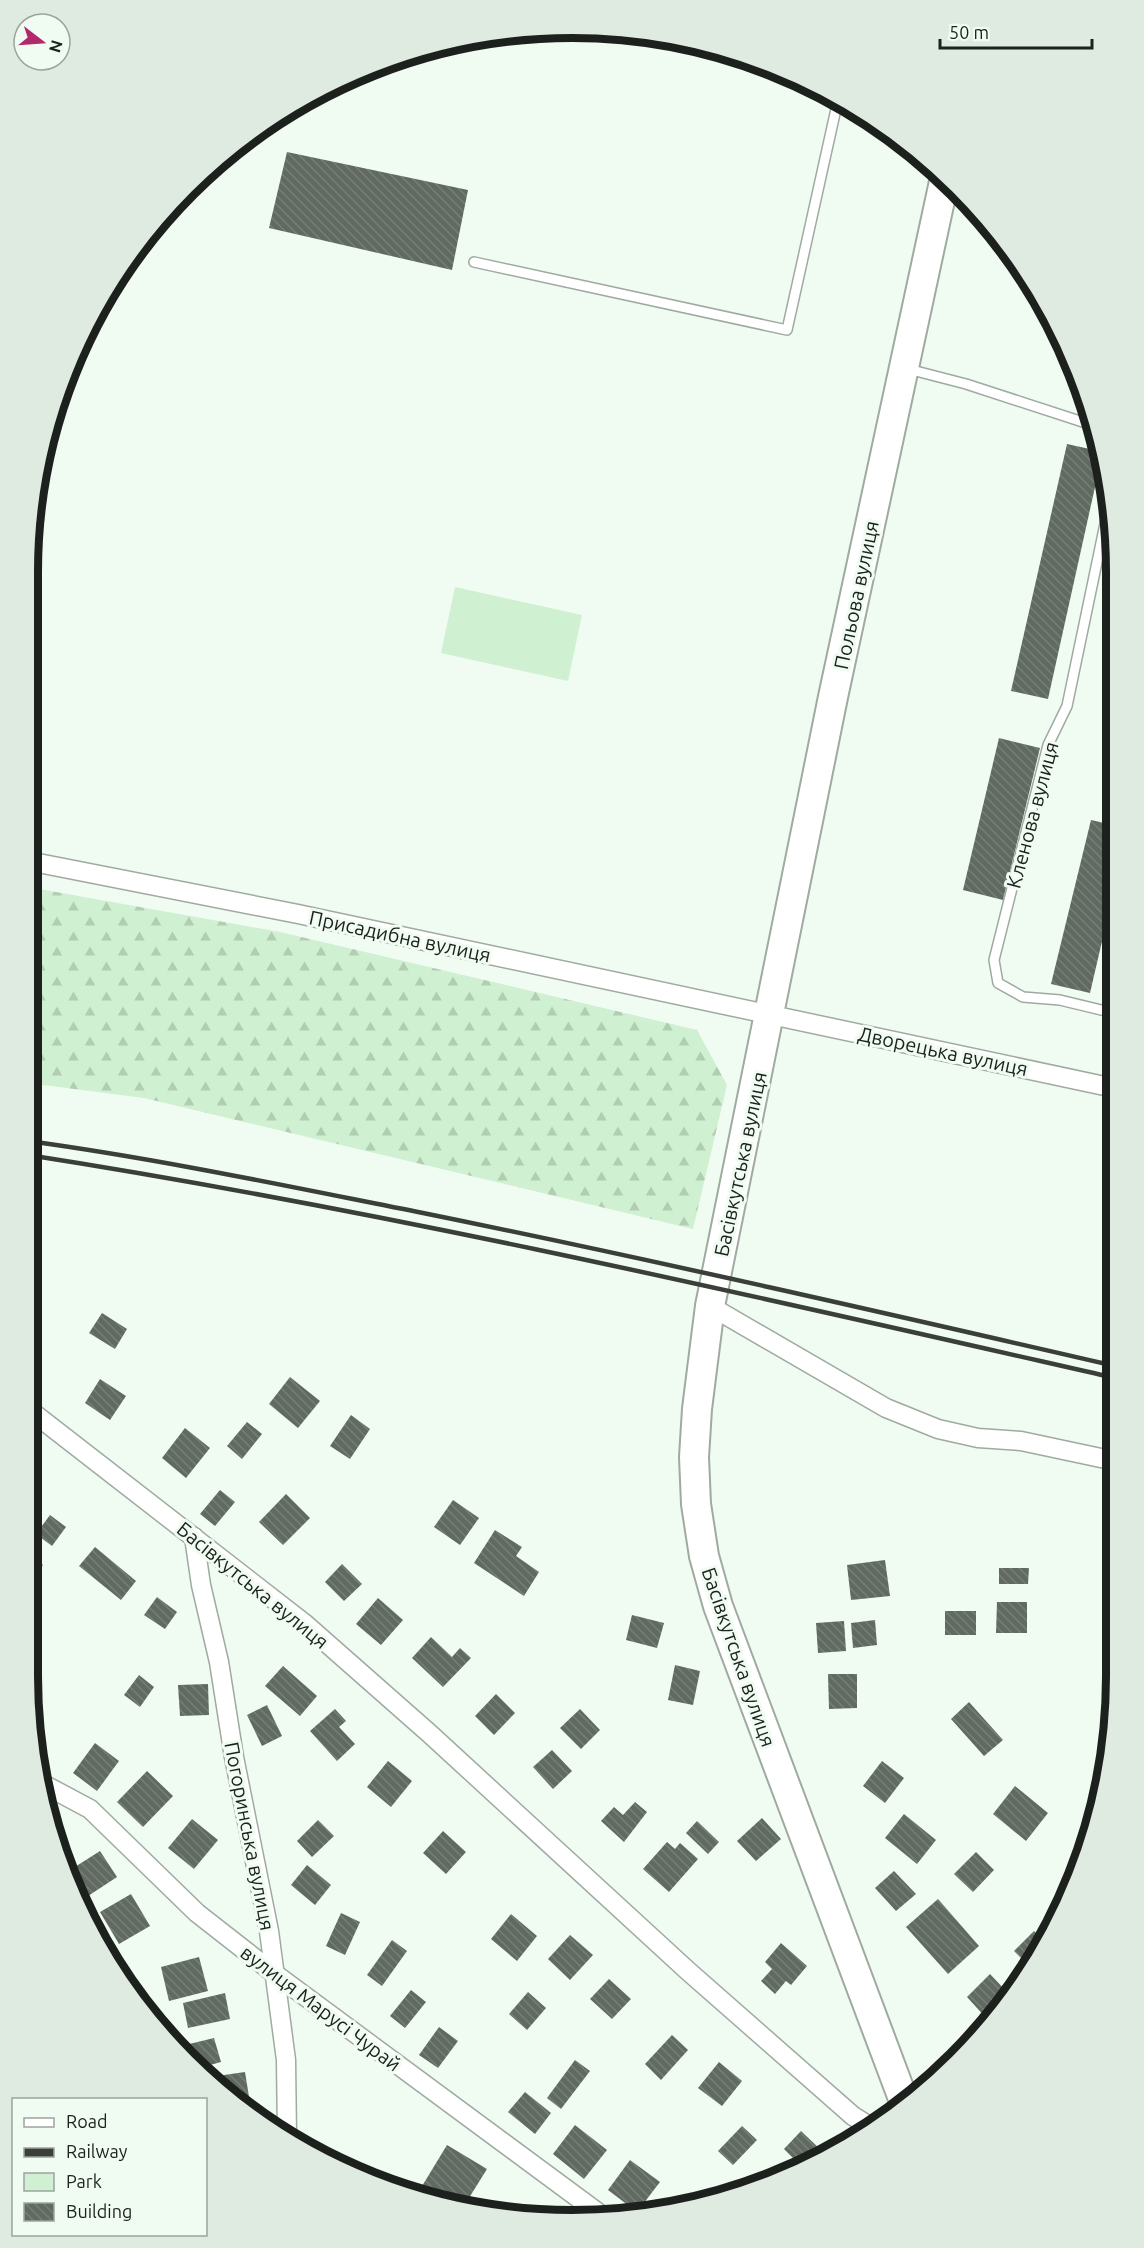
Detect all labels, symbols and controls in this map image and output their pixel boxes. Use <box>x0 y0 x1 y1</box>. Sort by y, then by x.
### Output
north arrow <box>12 12 72 72</box>
scale bar <box>940 12 1092 50</box>
text: 50 m <box>949 22 989 42</box>
text: N <box>46 38 67 55</box>
street label: Польова вулиця <box>829 519 883 671</box>
street label: Кленова вулиця <box>1001 739 1063 891</box>
street label: Присадибна вулиця <box>307 906 493 966</box>
street label: Дворецька вулиця <box>856 1022 1030 1080</box>
street label: Басівкутська вулиця <box>709 1070 771 1258</box>
street label: Басівкутська вулиця <box>173 1517 333 1653</box>
street label: Басівкутська вулиця <box>697 1564 781 1750</box>
street label: Погоринська вулиця <box>220 1740 280 1932</box>
street label: вулиця Марусі Чурай <box>236 1940 406 2076</box>
legend <box>12 2098 207 2236</box>
text: Road <box>66 2111 108 2131</box>
text: Railway <box>66 2141 128 2161</box>
text: Park <box>66 2171 102 2191</box>
text: Building <box>66 2201 132 2221</box>

